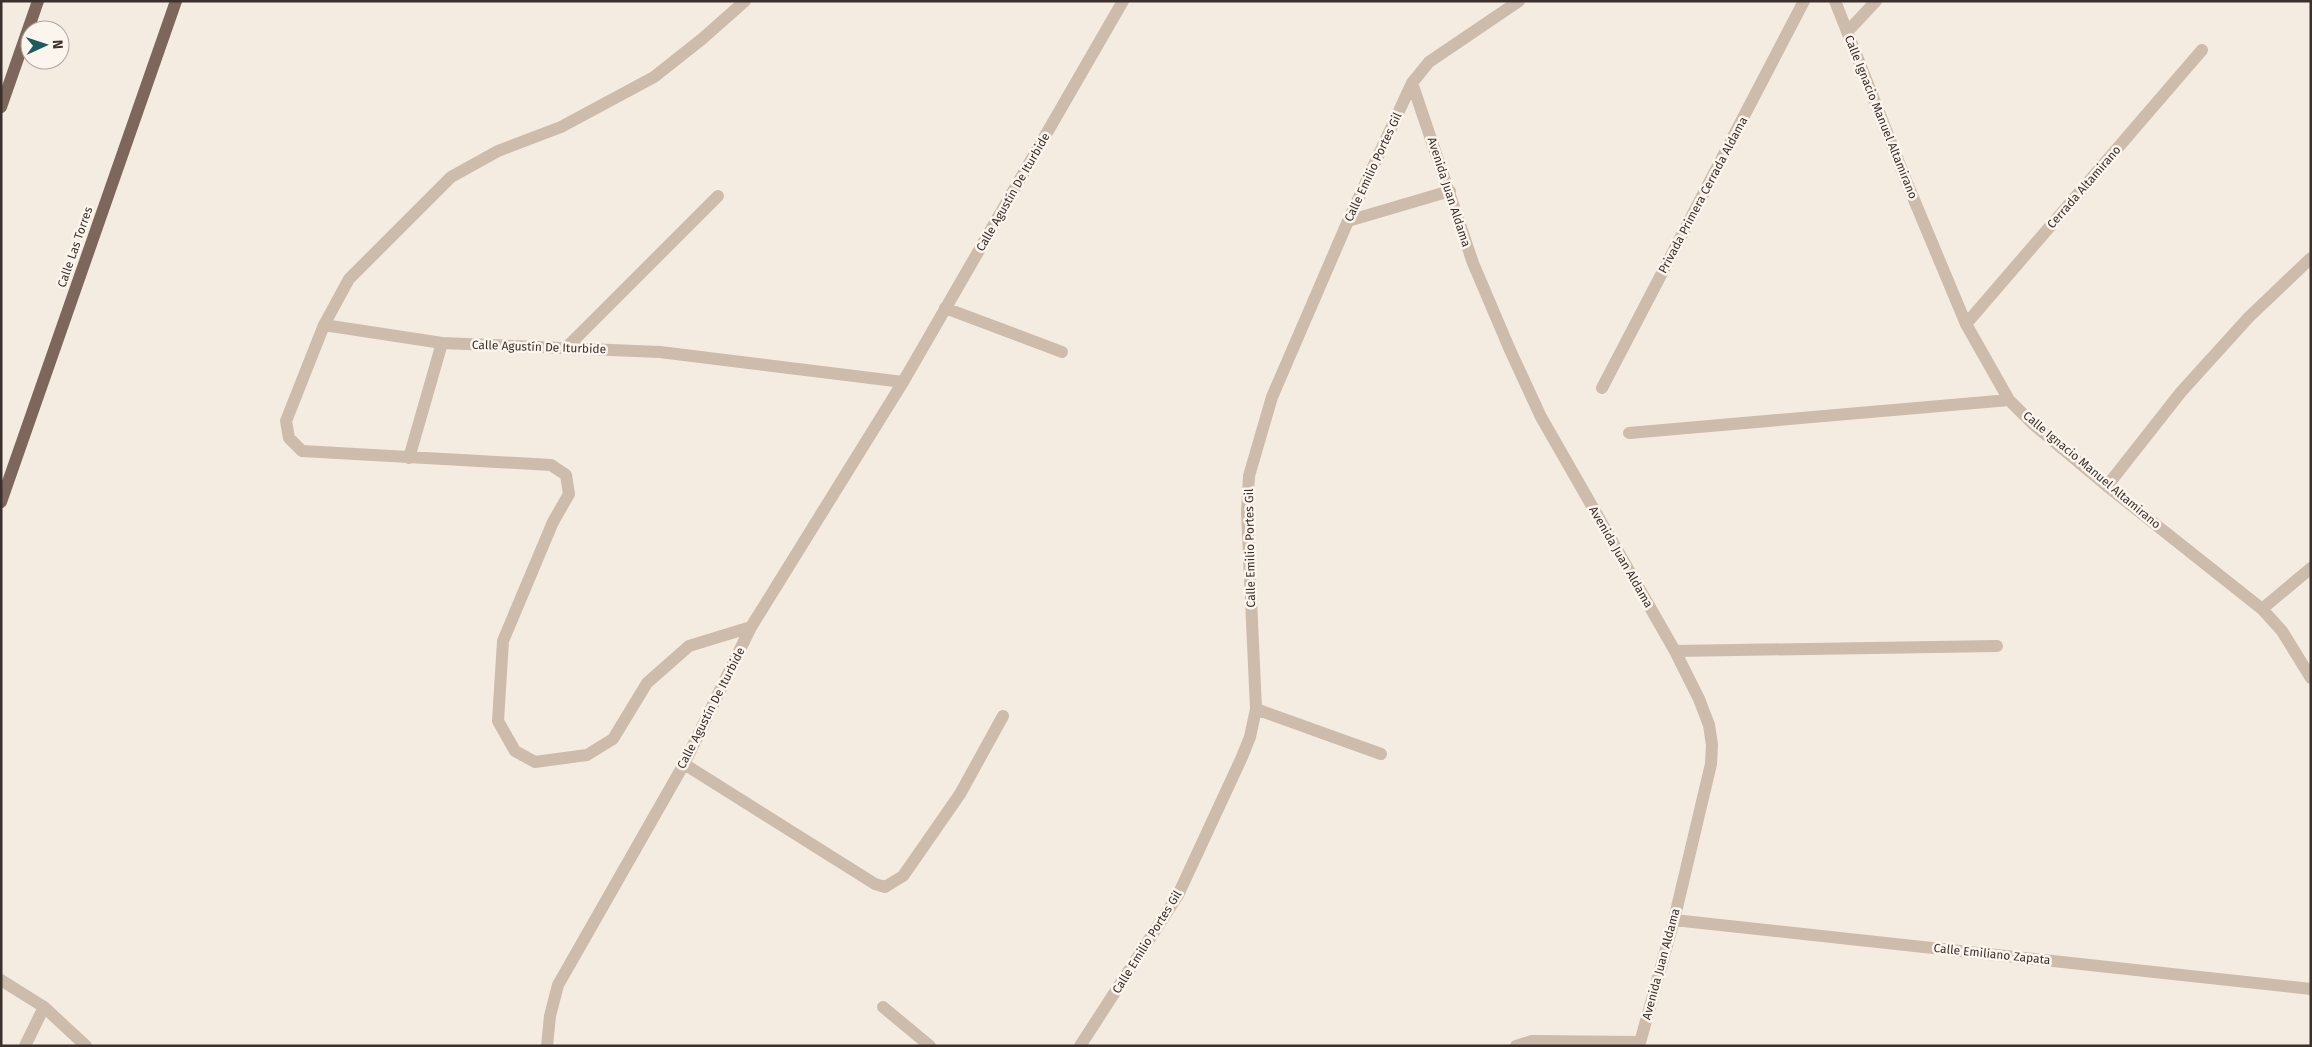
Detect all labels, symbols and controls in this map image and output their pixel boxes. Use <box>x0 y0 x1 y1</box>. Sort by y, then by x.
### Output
north arrow <box>20 20 70 70</box>
street label: Calle Ignacio Manuel Altamirano <box>1842 33 1920 201</box>
text: N <box>49 39 66 49</box>
street label: Calle Emilio Portes Gil <box>1342 110 1405 224</box>
street label: Privada Primera Cerrada Aldama <box>1656 114 1750 276</box>
street label: Calle Agustín De Iturbide <box>973 130 1053 254</box>
street label: Avenida Juan Aldama <box>1425 135 1473 249</box>
street label: Cerrada Altamirano <box>2044 143 2124 231</box>
street label: Calle Las Torres <box>55 204 95 289</box>
street label: Calle Agustín De Iturbide <box>472 338 606 356</box>
street label: Calle Ignacio Manuel Altamirano <box>2020 408 2164 532</box>
street label: Calle Emilio Portes Gil <box>1242 488 1258 608</box>
street label: Avenida Juan Aldama <box>1586 504 1656 610</box>
street label: Calle Agustín De Iturbide <box>674 645 748 771</box>
street label: Calle Emilio Portes Gil <box>1110 887 1185 996</box>
street label: Avenida Juan Aldama <box>1639 907 1683 1021</box>
street label: Calle Emiliano Zapata <box>1933 941 2051 967</box>

